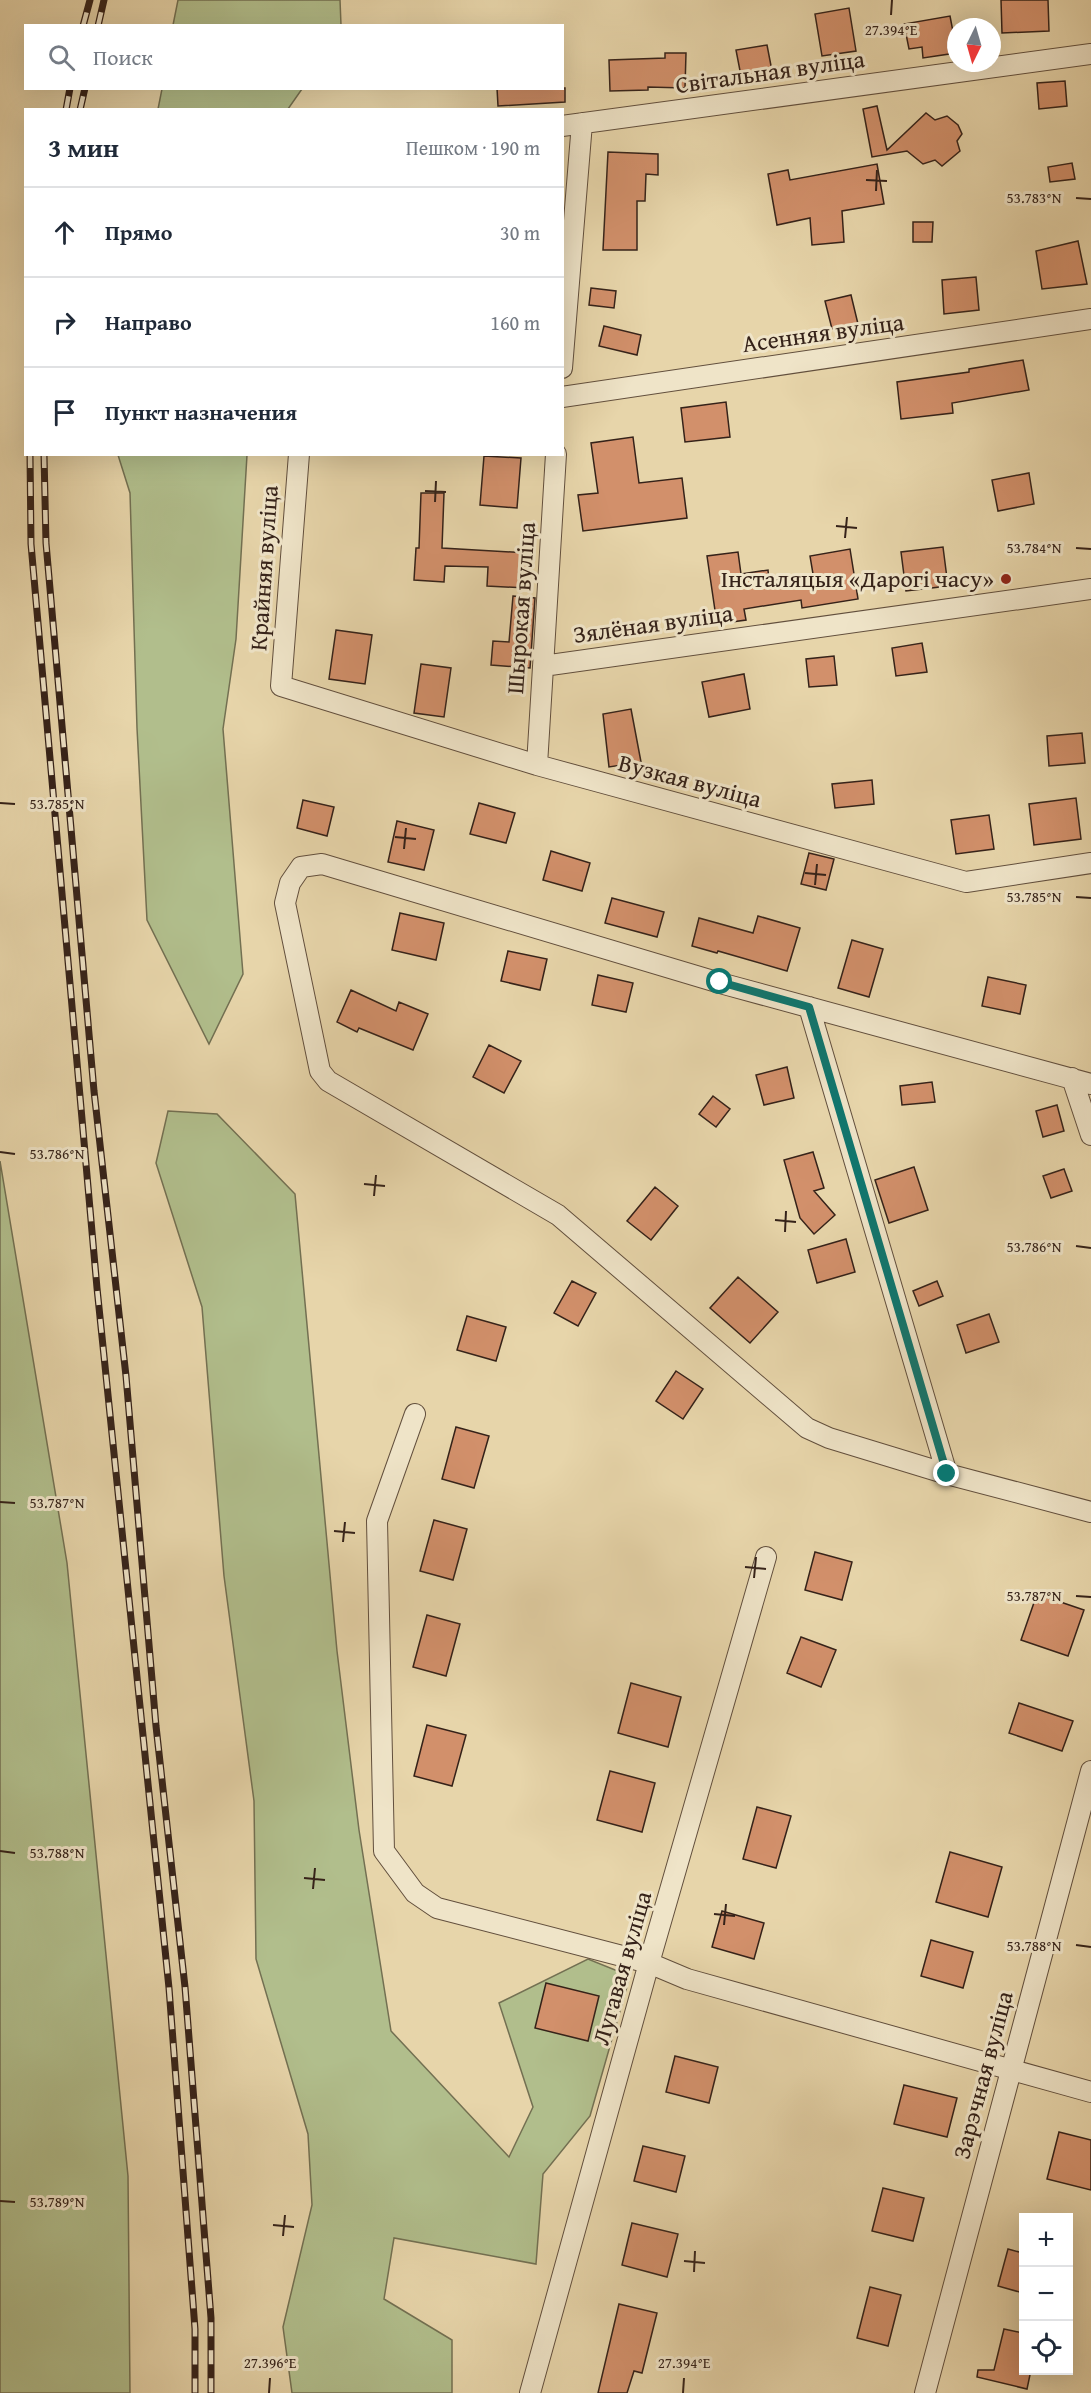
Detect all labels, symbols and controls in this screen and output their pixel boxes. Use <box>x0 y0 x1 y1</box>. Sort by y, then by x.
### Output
north arrow <box>947 18 1001 72</box>
text: 27.394°E <box>865 19 918 40</box>
search box <box>24 24 564 90</box>
icon: search <box>45 41 78 74</box>
text: Поиск <box>93 41 153 73</box>
street label: Світальная вуліца <box>673 41 867 102</box>
text: 3 мин <box>48 128 119 167</box>
text: Пешком · 190 m <box>406 133 540 162</box>
text: 53.783°N <box>1007 187 1062 208</box>
icon: ahead <box>48 216 81 249</box>
text: Прямо <box>105 216 172 248</box>
text: 30 m <box>500 218 540 247</box>
street label: Асенняя вуліца <box>740 304 907 361</box>
icon: right <box>48 306 81 339</box>
text: Направо <box>105 306 192 338</box>
text: 160 m <box>490 308 540 337</box>
icon: arrive <box>48 396 81 429</box>
text: Пункт назначения <box>105 396 297 428</box>
street label: Крайняя вуліца <box>240 483 287 652</box>
street label: Шырокая вуліца <box>497 520 544 695</box>
text: 53.784°N <box>1007 537 1062 558</box>
place label: Інсталяцыя «Дарогі часу» <box>721 561 994 596</box>
marker: Інсталяцыя «Дарогі часу» <box>999 572 1013 586</box>
street label: Зялёная вуліца <box>571 595 736 652</box>
street label: Вузкая вуліца <box>615 745 766 817</box>
text: 53.785°N <box>30 793 85 814</box>
text: 53.785°N <box>1007 886 1062 907</box>
route start <box>706 968 732 994</box>
text: 53.786°N <box>30 1143 85 1164</box>
text: 53.786°N <box>1007 1236 1062 1257</box>
route end <box>933 1460 959 1486</box>
text: 53.787°N <box>30 1492 85 1513</box>
text: 53.787°N <box>1007 1585 1062 1606</box>
text: 53.788°N <box>30 1842 85 1863</box>
street label: Лугавая вуліца <box>583 1886 660 2049</box>
text: 53.788°N <box>1007 1935 1062 1956</box>
street label: Зарэчная вуліца <box>943 1986 1022 2163</box>
text: 53.789°N <box>30 2191 85 2212</box>
map controls <box>1019 2213 1073 2375</box>
button: + <box>1019 2213 1073 2267</box>
button: − <box>1019 2267 1073 2321</box>
button: locate <box>1019 2321 1073 2375</box>
text: 27.396°E <box>244 2352 297 2373</box>
text: 27.394°E <box>658 2352 711 2373</box>

